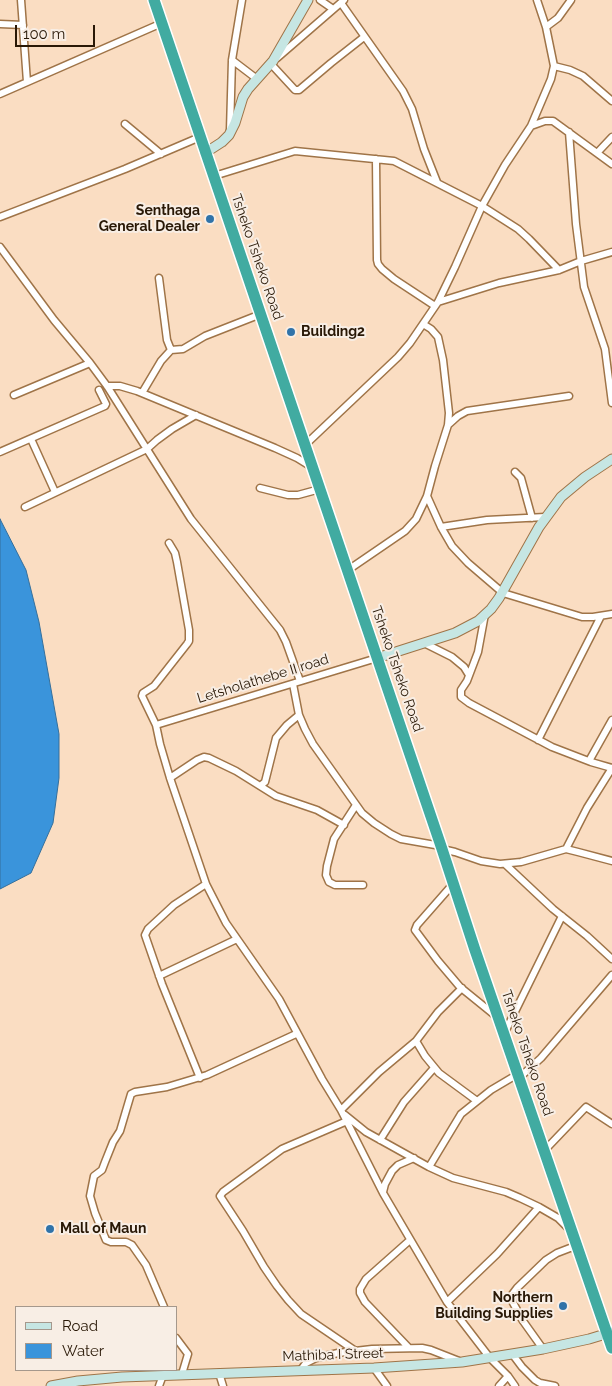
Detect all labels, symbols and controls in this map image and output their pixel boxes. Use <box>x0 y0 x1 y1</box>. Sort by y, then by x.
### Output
scale bar <box>18 15 98 47</box>
text: 100 m <box>23 25 65 43</box>
street label: Tsheko Tsheko Road <box>228 192 286 322</box>
place label: Senthaga General Dealer <box>99 203 200 236</box>
marker: Senthaga General Dealer <box>204 213 216 225</box>
place label: Building2 <box>301 324 365 340</box>
marker: Building2 <box>285 326 297 338</box>
street label: Tsheko Tsheko Road <box>368 604 426 734</box>
street label: Letsholathebe II road <box>195 651 331 707</box>
street label: Tsheko Tsheko Road <box>498 988 556 1118</box>
place label: Mall of Maun <box>60 1221 146 1237</box>
marker: Mall of Maun <box>44 1223 56 1235</box>
place label: Northern Building Supplies <box>435 1290 553 1322</box>
marker: Northern Building Supplies <box>557 1300 569 1312</box>
legend <box>15 1306 178 1371</box>
text: Road <box>62 1317 98 1335</box>
text: Water <box>62 1342 104 1360</box>
street label: Mathiba I Street <box>282 1345 384 1365</box>

